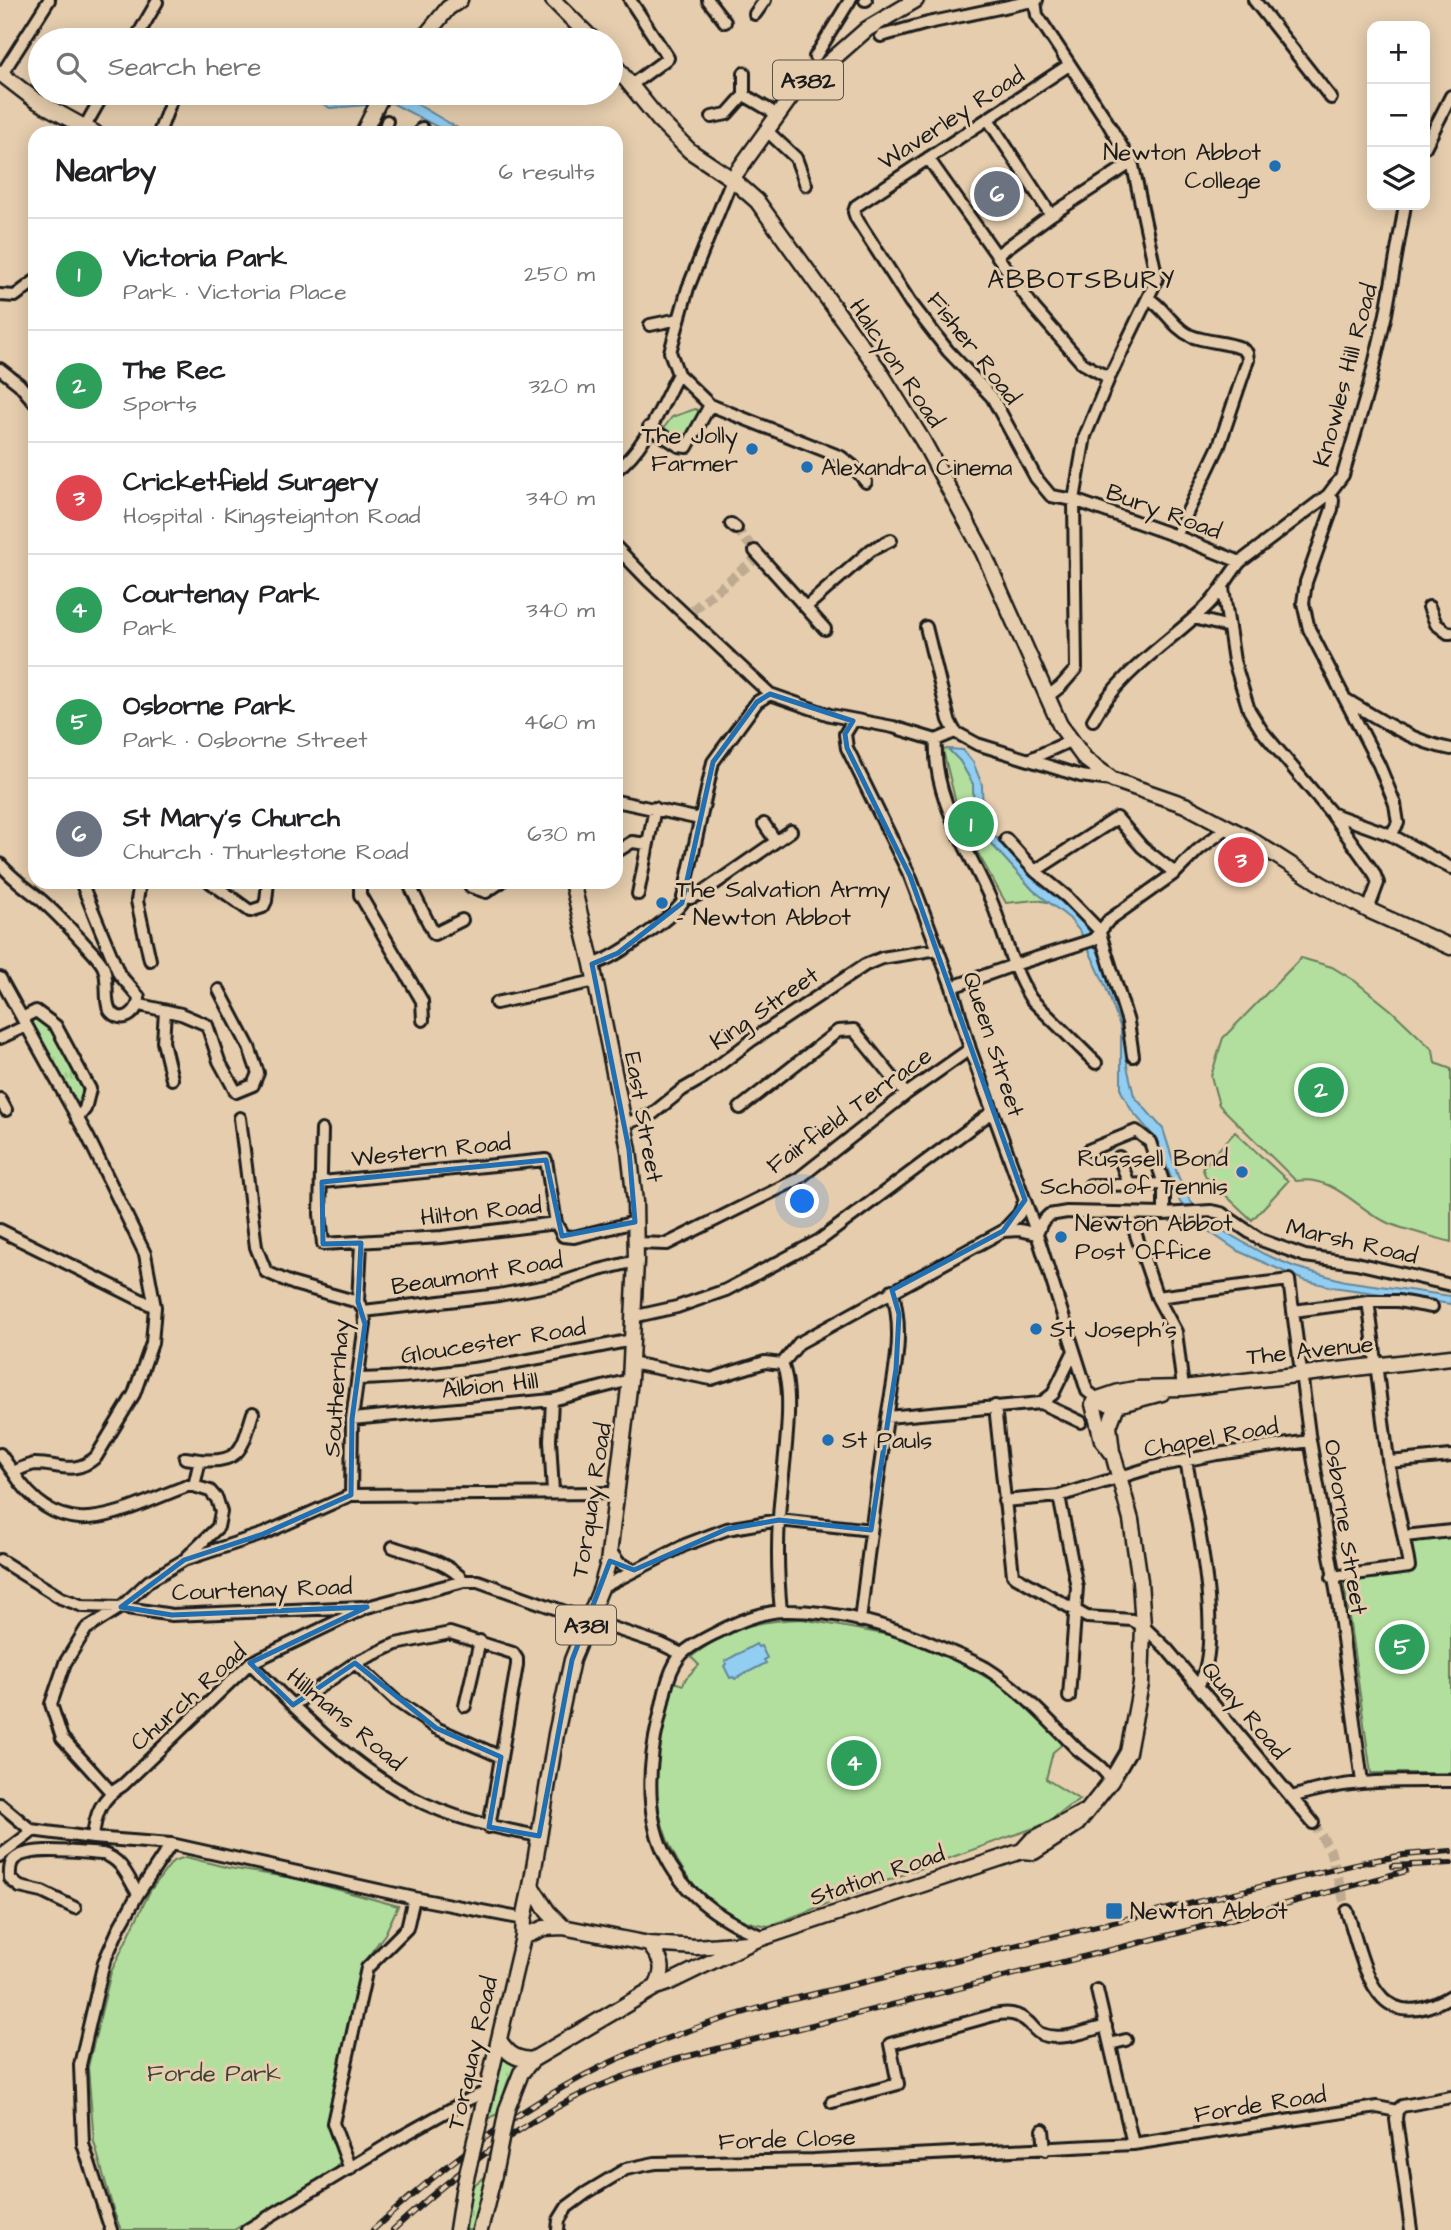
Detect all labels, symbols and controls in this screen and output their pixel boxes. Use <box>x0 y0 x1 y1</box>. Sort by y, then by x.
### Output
map controls <box>1367 21 1430 210</box>
button: + <box>1367 21 1430 84</box>
search box <box>28 28 623 105</box>
icon: search <box>52 48 90 86</box>
text: Search here <box>108 49 261 85</box>
street label: Waverley Road <box>872 59 1032 180</box>
road number: A382 <box>773 60 843 100</box>
button: − <box>1367 84 1430 147</box>
place label: Newton Abbot College <box>1103 136 1261 199</box>
button: layers <box>1367 147 1430 210</box>
text: Nearby <box>56 151 156 193</box>
text: 6 results <box>499 156 595 188</box>
marker: Newton Abbot College <box>1267 158 1283 174</box>
pin: 6 <box>974 168 1020 220</box>
text: Victoria Park <box>123 240 287 276</box>
text: 1 <box>78 258 80 290</box>
text: 250 m <box>524 258 595 290</box>
district label: ABBOTSBURY <box>987 262 1177 298</box>
text: Park · Victoria Place <box>123 276 347 308</box>
street label: Knowles Hill Road <box>1305 280 1387 471</box>
street label: Fisher Road <box>918 285 1028 412</box>
street label: Halcyon Road <box>840 292 952 435</box>
text: The Rec <box>123 352 226 388</box>
text: 2 <box>72 370 86 402</box>
text: 320 m <box>529 370 595 402</box>
text: Sports <box>123 388 197 420</box>
place label: The Jolly Farmer <box>642 419 738 481</box>
marker: The Jolly Farmer <box>744 441 760 457</box>
place label: Alexandra Cinema <box>821 451 1013 485</box>
marker: Alexandra Cinema <box>799 459 815 475</box>
text: Cricketfield Surgery <box>123 464 378 500</box>
street label: Bury Road <box>1101 475 1226 549</box>
text: 3 <box>73 482 85 514</box>
text: 340 m <box>526 482 595 514</box>
text: Hospital · Kingsteignton Road <box>123 500 421 532</box>
text: Courtenay Park <box>123 576 319 612</box>
text: 4 <box>71 594 87 626</box>
text: 340 m <box>526 594 595 626</box>
text: Park <box>123 612 176 644</box>
text: Osborne Park <box>123 688 295 724</box>
text: 5 <box>71 706 87 738</box>
text: 460 m <box>523 706 595 738</box>
text: Park · Osborne Street <box>123 724 367 756</box>
pin: 1 <box>948 798 994 850</box>
text: St Mary's Church <box>123 800 340 836</box>
text: 6 <box>72 818 86 850</box>
text: 630 m <box>527 818 595 850</box>
pin: 3 <box>1218 834 1264 886</box>
text: Church · Thurlestone Road <box>123 836 409 868</box>
place label: The Salvation Army - Newton Abbot <box>676 873 890 935</box>
marker: The Salvation Army - Newton Abbot <box>654 895 670 911</box>
street label: King Street <box>703 959 827 1060</box>
street label: Queen Street <box>954 967 1033 1122</box>
street label: Fairfield Terrace <box>760 1039 939 1182</box>
street label: East Street <box>615 1049 671 1185</box>
pin: 2 <box>1298 1064 1344 1116</box>
street label: Western Road <box>350 1126 513 1176</box>
place label: Russsell Bond School of Tennis <box>1040 1142 1228 1204</box>
marker: Russsell Bond School of Tennis <box>1234 1164 1250 1180</box>
your location <box>785 1184 819 1218</box>
street label: Hilton Road <box>419 1189 543 1235</box>
place label: Newton Abbot Post Office <box>1075 1207 1233 1269</box>
street label: Marsh Road <box>1283 1210 1421 1274</box>
marker: Newton Abbot Post Office <box>1053 1229 1069 1245</box>
street label: Beaumont Road <box>389 1244 565 1304</box>
street label: Gloucester Road <box>398 1311 588 1373</box>
place label: St Joseph's <box>1050 1313 1177 1347</box>
street label: Southernhay <box>315 1318 360 1458</box>
marker: St Joseph's <box>1028 1321 1044 1337</box>
street label: The Avenue <box>1245 1327 1375 1375</box>
street label: Albion Hill <box>440 1364 540 1408</box>
street label: Chapel Road <box>1141 1409 1281 1467</box>
street label: Torquay Road <box>563 1420 622 1580</box>
place label: St Pauls <box>842 1424 932 1458</box>
marker: St Pauls <box>820 1432 836 1448</box>
street label: Osborne Street <box>1314 1437 1376 1618</box>
street label: Courtenay Road <box>171 1570 353 1611</box>
road number: A381 <box>556 1606 616 1644</box>
pin: 5 <box>1379 1621 1425 1673</box>
street label: Church Road <box>123 1636 254 1759</box>
street label: Quay Road <box>1192 1654 1296 1768</box>
street label: Hillmans Road <box>279 1660 412 1780</box>
pin: 4 <box>831 1737 877 1789</box>
street label: Station Road <box>805 1837 949 1915</box>
place label: Newton Abbot <box>1130 1895 1288 1929</box>
marker: Newton Abbot <box>1104 1901 1124 1921</box>
street label: Torquay Road <box>439 1973 508 2133</box>
park label: Forde Park <box>147 2057 281 2091</box>
street label: Forde Road <box>1192 2078 1329 2132</box>
street label: Forde Close <box>718 2121 856 2159</box>

